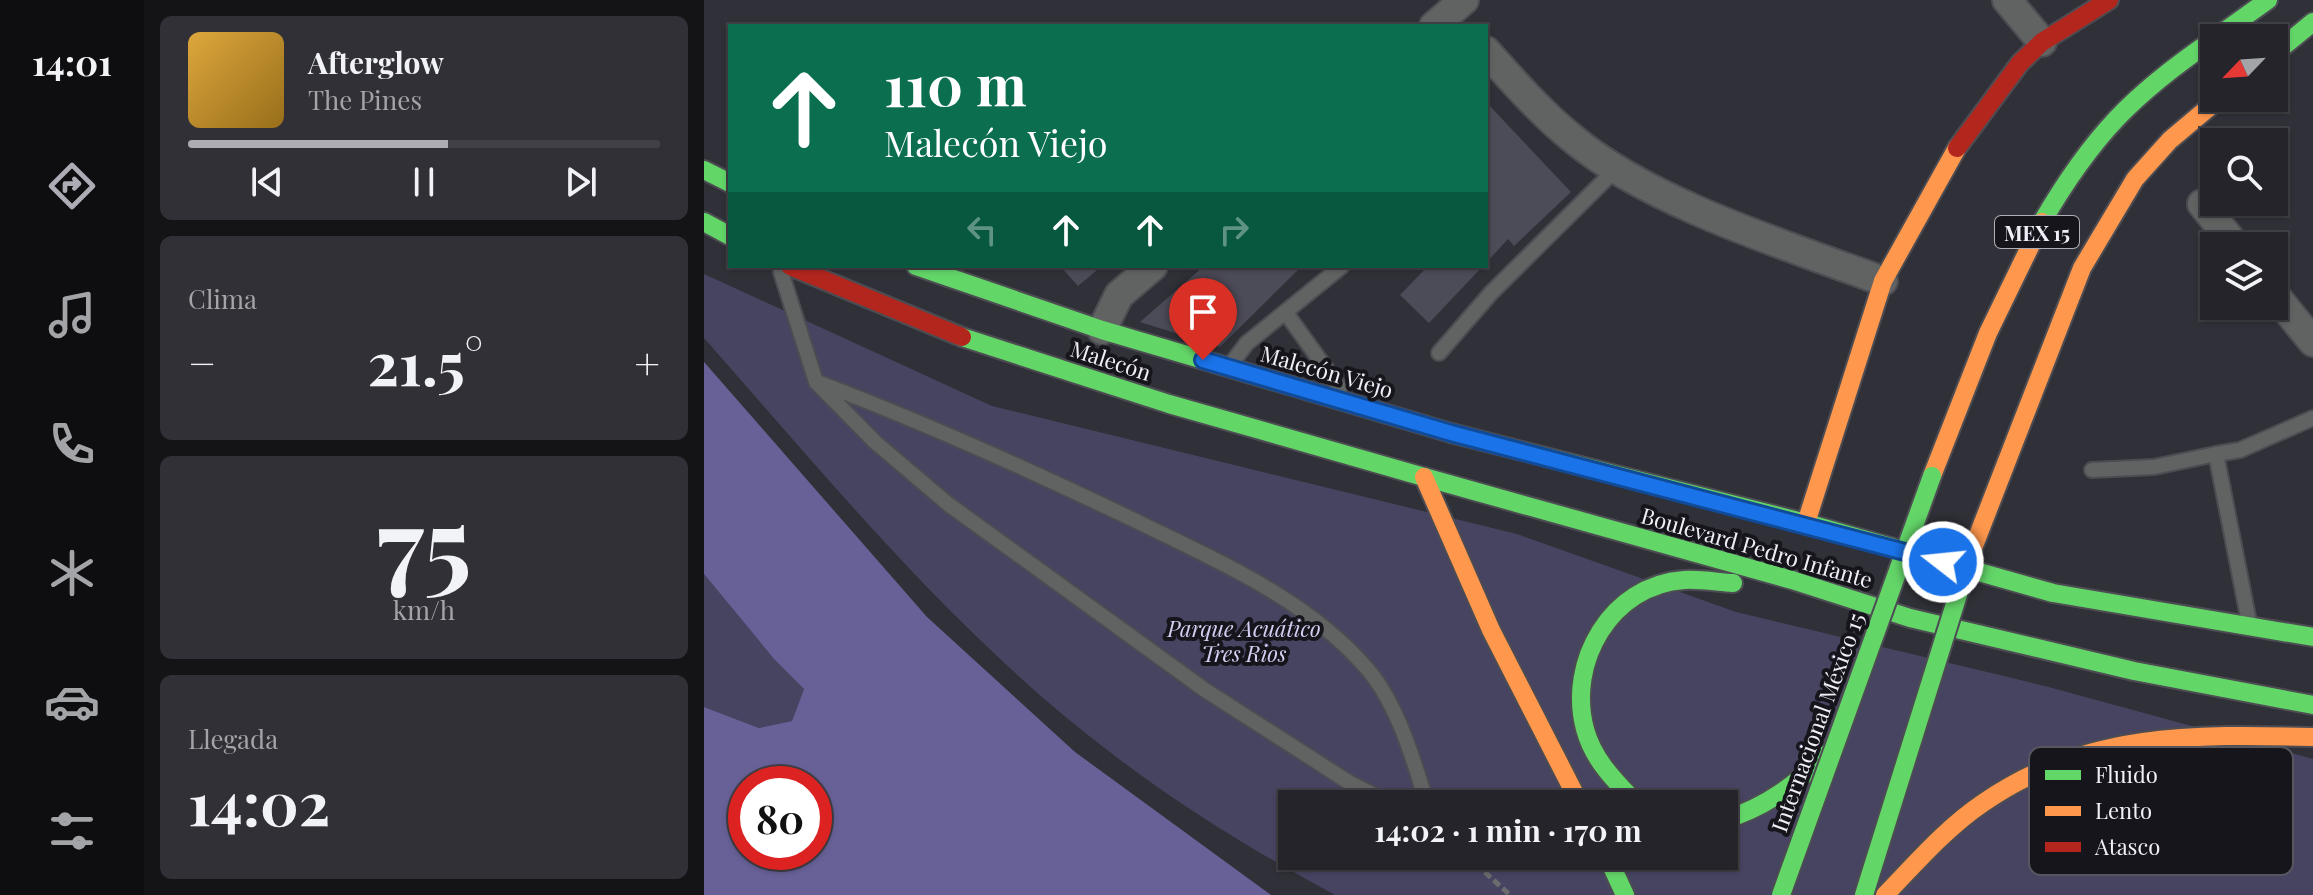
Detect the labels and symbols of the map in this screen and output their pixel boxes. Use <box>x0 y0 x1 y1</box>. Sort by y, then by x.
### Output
north arrow <box>2200 24 2288 112</box>
road number: MEX 15 <box>1995 216 2079 248</box>
pin <box>1169 278 1237 360</box>
street label: Malecón <box>1067 333 1155 387</box>
street label: Malecón Viejo <box>1257 338 1397 404</box>
street label: Boulevard Pedro Infante <box>1638 500 1876 594</box>
position arrow <box>1901 520 1985 604</box>
street label: Internacional México 15 <box>1763 608 1871 836</box>
park label: Parque Acuático Tres Rios <box>1166 613 1321 668</box>
legend <box>2029 747 2293 875</box>
text: Fluido <box>2095 759 2158 789</box>
speed limit sign: 80 <box>728 766 832 870</box>
text: Lento <box>2095 795 2152 825</box>
text: Atasco <box>2094 831 2160 861</box>

